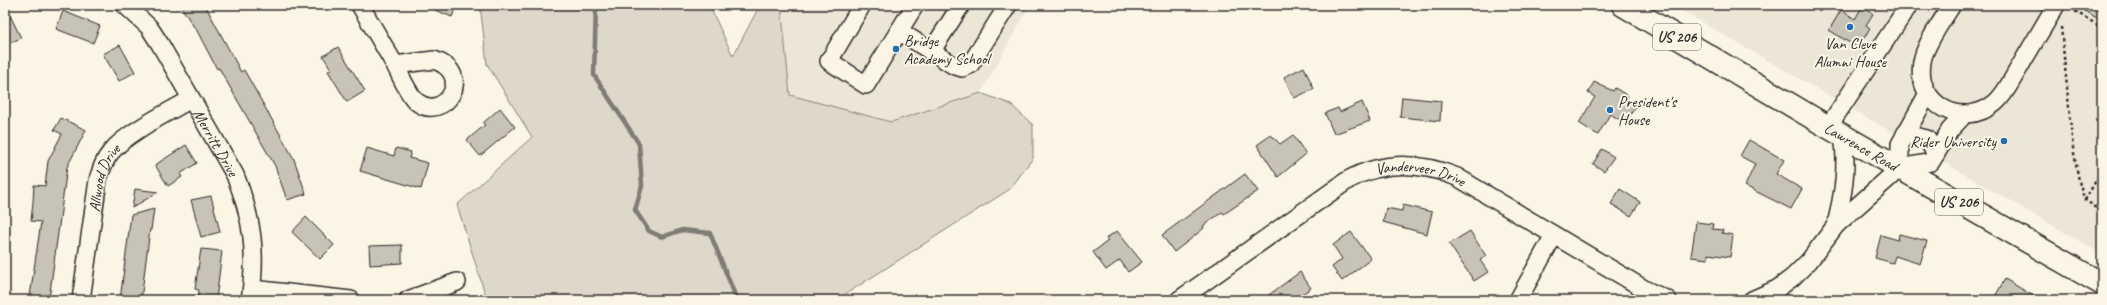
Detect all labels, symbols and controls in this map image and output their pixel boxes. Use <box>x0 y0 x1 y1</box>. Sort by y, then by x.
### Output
marker: Van Cleve Alumni House <box>1845 22 1855 32</box>
road number: US 206 <box>1653 24 1701 50</box>
place label: Bridge Academy School <box>904 31 992 69</box>
place label: Van Cleve Alumni House <box>1814 34 1888 72</box>
marker: Bridge Academy School <box>891 44 901 54</box>
place label: President's House <box>1618 92 1678 130</box>
marker: President's House <box>1605 105 1615 115</box>
street label: Merritt Drive <box>188 106 243 181</box>
street label: Lawrence Road <box>1820 118 1904 177</box>
place label: Rider University <box>1910 132 1998 152</box>
marker: Rider University <box>1999 136 2009 146</box>
street label: Allwood Drive <box>85 138 126 213</box>
street label: Vanderveer Drive <box>1373 156 1471 192</box>
road number: US 206 <box>1935 189 1983 215</box>

